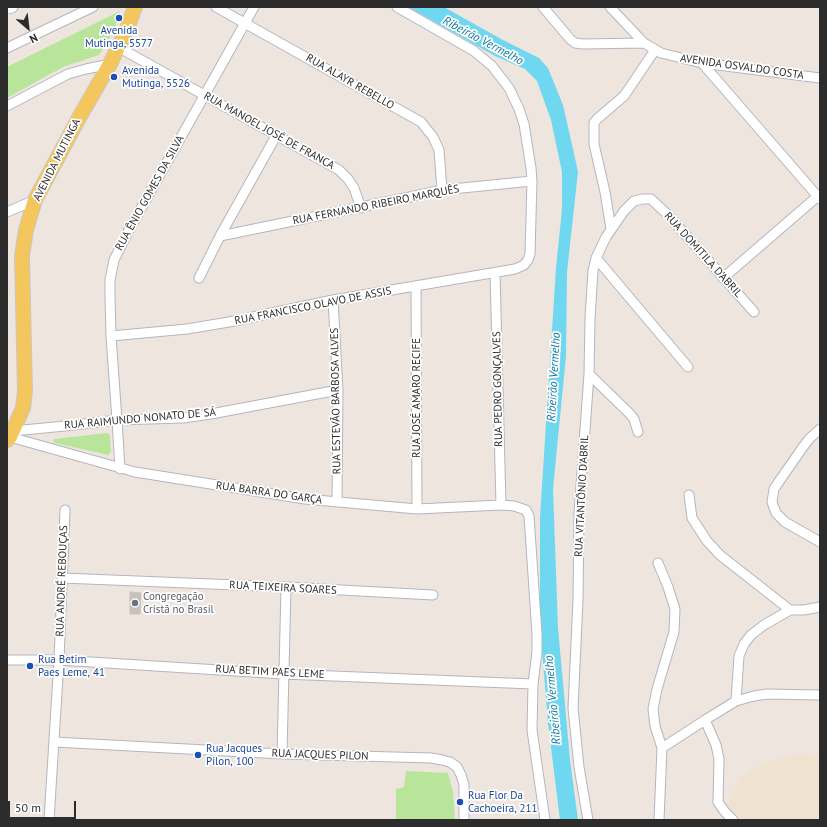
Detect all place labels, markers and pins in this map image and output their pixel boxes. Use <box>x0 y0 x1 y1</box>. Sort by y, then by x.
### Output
marker: Avenida Mutinga, 5577 <box>114 13 124 23</box>
place label: Avenida Mutinga, 5577 <box>85 24 153 50</box>
place label: Avenida Mutinga, 5526 <box>122 64 190 90</box>
marker: Avenida Mutinga, 5526 <box>109 72 119 82</box>
place label: Congregação Cristã no Brasil <box>143 590 214 616</box>
marker: Congregação Cristã no Brasil <box>130 598 140 608</box>
place label: Rua Betim Paes Leme, 41 <box>38 653 105 679</box>
marker: Rua Betim Paes Leme, 41 <box>25 661 35 671</box>
place label: Rua Jacques Pilon, 100 <box>206 742 262 768</box>
marker: Rua Jacques Pilon, 100 <box>193 750 203 760</box>
place label: Rua Flor Da Cachoeira, 211 <box>468 789 538 815</box>
marker: Rua Flor Da Cachoeira, 211 <box>455 797 465 807</box>

